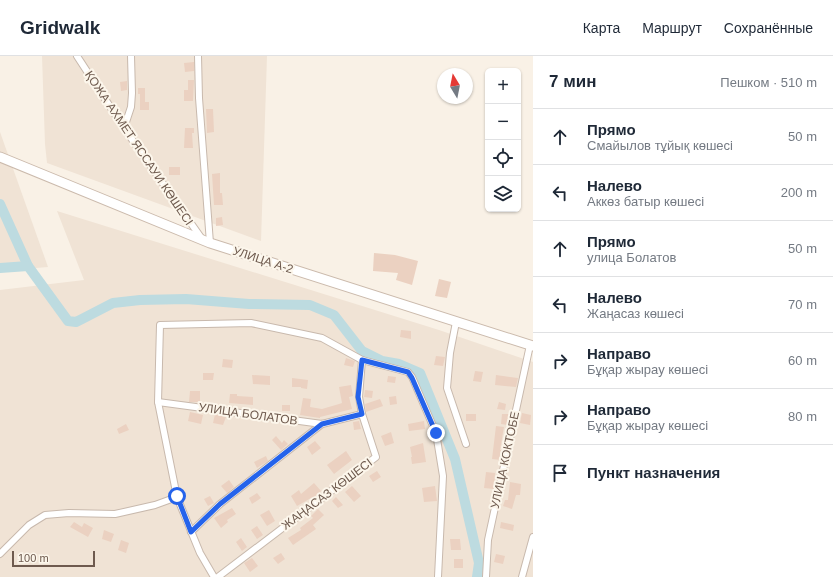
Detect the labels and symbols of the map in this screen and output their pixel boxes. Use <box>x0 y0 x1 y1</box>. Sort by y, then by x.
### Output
street label: ҚОЖА АХМЕТ ЯССАУИ КӨШЕСІ <box>82 68 196 228</box>
north arrow <box>437 68 473 104</box>
street label: УЛИЦА А-2 <box>231 244 295 276</box>
street label: УЛИЦА БОЛАТОВ <box>198 400 298 428</box>
street label: УЛИЦА КОКТОБЕ <box>488 410 522 510</box>
route end <box>427 424 445 442</box>
street label: ЖАҢАСАЗ КӨШЕСІ <box>279 455 375 533</box>
route start <box>168 487 186 505</box>
scale bar <box>12 549 95 568</box>

